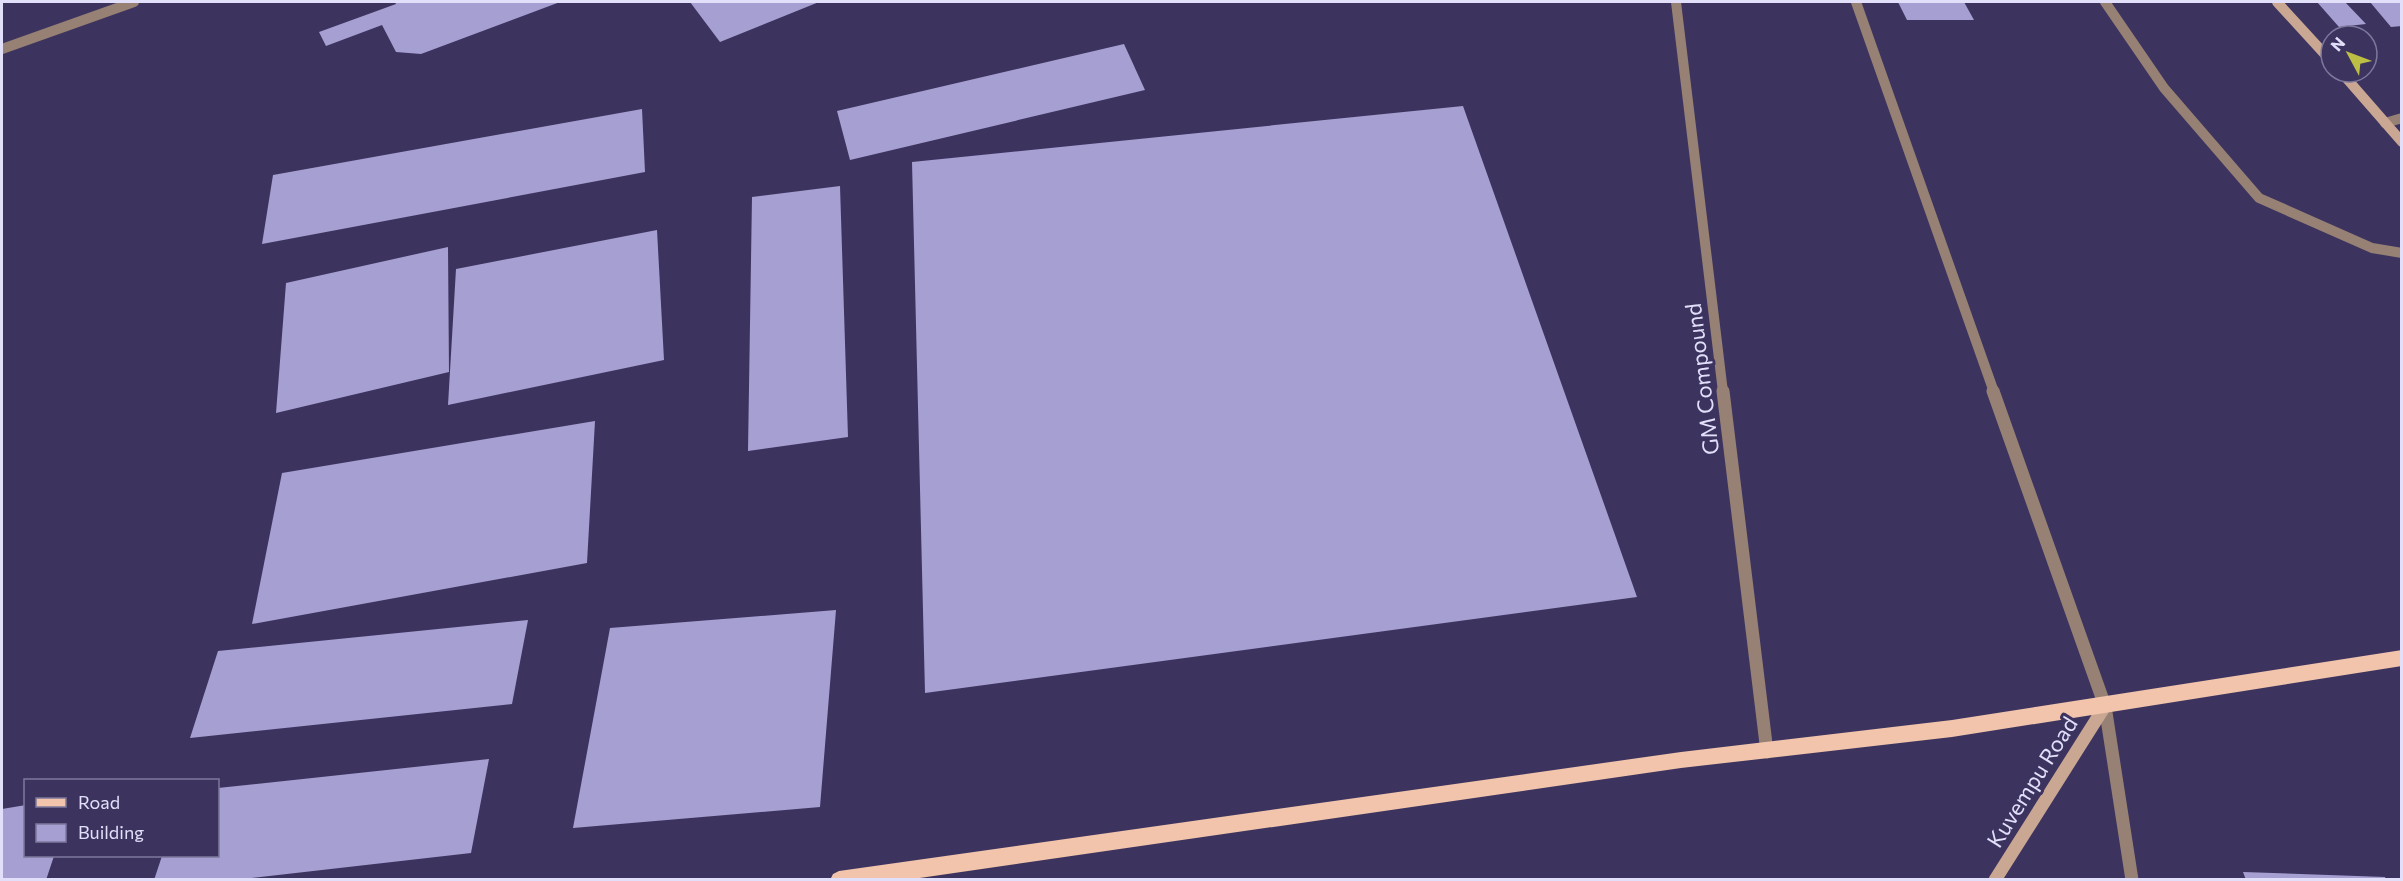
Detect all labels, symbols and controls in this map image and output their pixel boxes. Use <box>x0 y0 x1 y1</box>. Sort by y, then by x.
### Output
north arrow <box>2319 24 2379 84</box>
text: N <box>2326 33 2348 55</box>
street label: GM Compound <box>1679 302 1724 456</box>
street label: Kuvempu Road <box>1981 711 2083 852</box>
legend <box>24 779 219 857</box>
text: Road <box>78 791 120 813</box>
text: Building <box>78 821 144 843</box>

